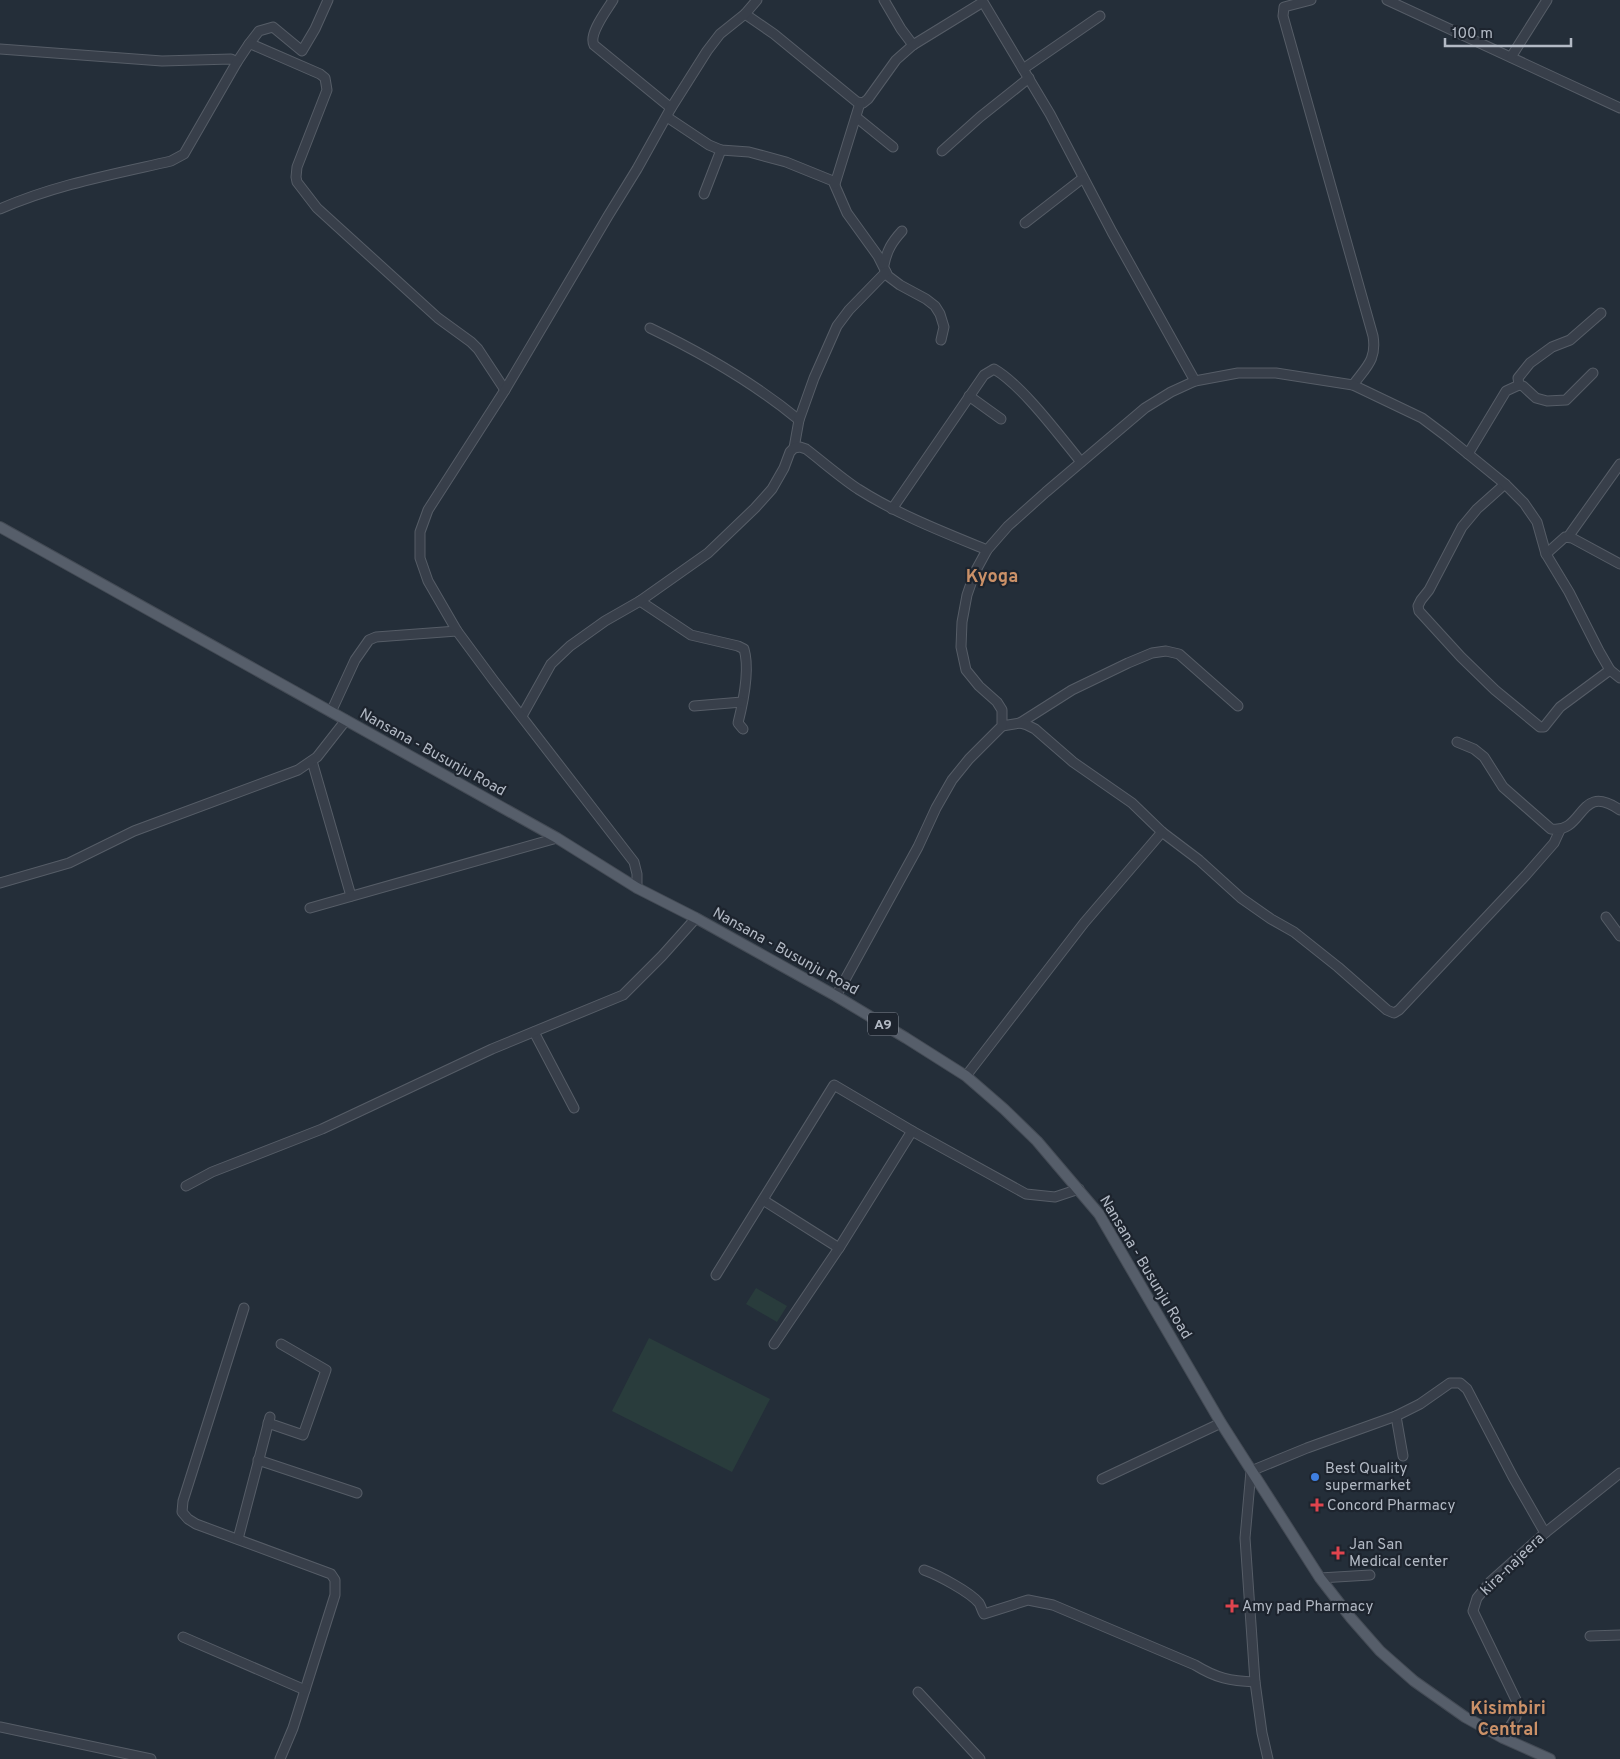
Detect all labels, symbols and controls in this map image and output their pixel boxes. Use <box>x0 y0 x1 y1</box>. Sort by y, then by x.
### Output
scale bar <box>1445 15 1571 47</box>
text: 100 m <box>1452 25 1493 44</box>
district label: Kyoga <box>966 566 1018 589</box>
street label: Nansana - Busunju Road <box>356 705 509 801</box>
street label: Nansana - Busunju Road <box>709 904 862 1000</box>
road number: A9 <box>868 1012 898 1036</box>
street label: Nansana - Busunju Road <box>1094 1192 1195 1343</box>
place label: Best Quality supermarket <box>1325 1460 1411 1496</box>
marker: Best Quality supermarket <box>1309 1471 1321 1483</box>
place label: Concord Pharmacy <box>1327 1497 1455 1516</box>
marker: Concord Pharmacy <box>1311 1499 1323 1511</box>
street label: kira-najeera <box>1477 1530 1549 1600</box>
place label: Jan San Medical center <box>1349 1536 1448 1572</box>
marker: Jan San Medical center <box>1331 1546 1345 1560</box>
place label: Amy pad Pharmacy <box>1242 1598 1373 1617</box>
marker: Amy pad Pharmacy <box>1226 1600 1238 1612</box>
district label: Kisimbiri Central <box>1470 1698 1546 1742</box>

